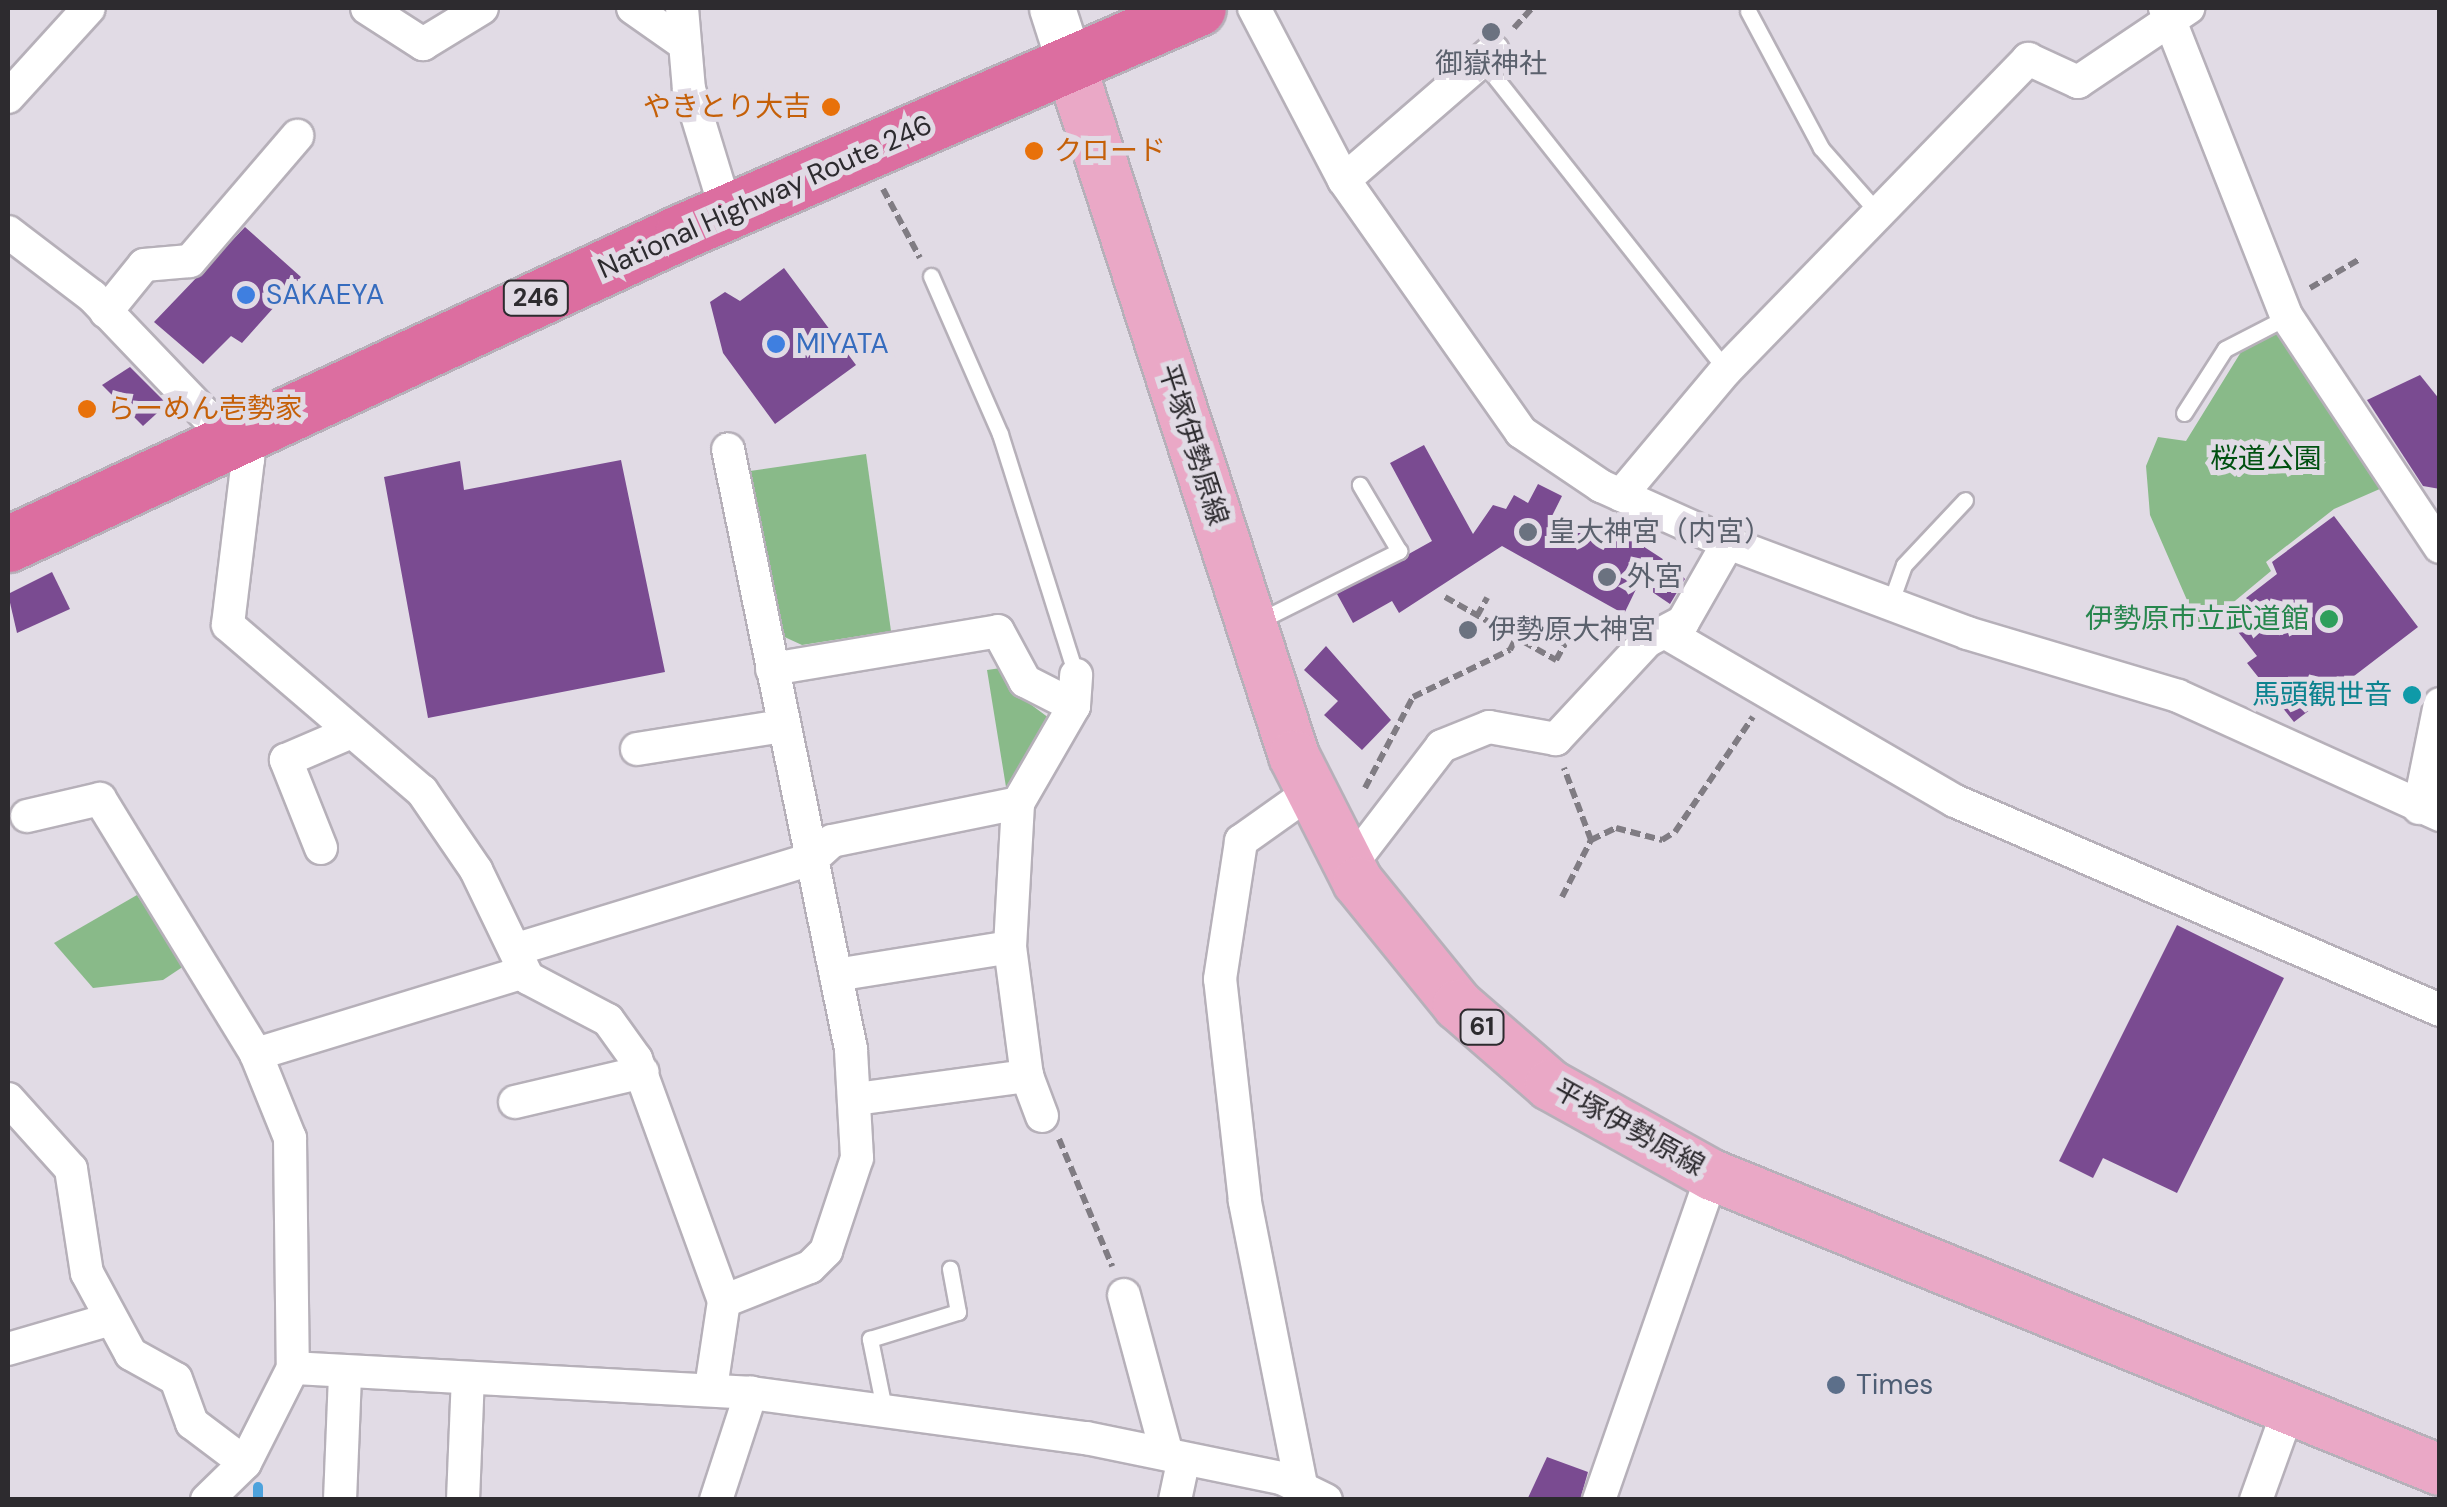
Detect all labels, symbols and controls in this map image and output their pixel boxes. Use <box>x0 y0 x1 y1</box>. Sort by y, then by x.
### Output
marker: 御嶽神社 <box>1480 21 1502 43</box>
place label: 御嶽神社 <box>1435 47 1547 81</box>
place label: やきとり大吉 <box>643 90 811 124</box>
marker: やきとり大吉 <box>820 96 842 118</box>
street label: National Highway Route 246 <box>593 108 937 286</box>
place label: クロード <box>1054 134 1166 168</box>
marker: クロード <box>1023 140 1045 162</box>
place label: SAKAEYA <box>266 278 384 312</box>
road number: 246 <box>501 278 571 318</box>
marker: SAKAEYA <box>235 284 257 306</box>
place label: MIYATA <box>796 327 889 361</box>
marker: MIYATA <box>765 333 787 355</box>
street label: 平塚伊勢原線 <box>1151 360 1235 530</box>
place label: らーめん壱勢家 <box>107 392 303 426</box>
marker: らーめん壱勢家 <box>76 398 98 420</box>
park label: 桜道公園 <box>2210 442 2322 476</box>
place label: 皇大神宮（内宮） <box>1548 515 1772 549</box>
marker: 皇大神宮（内宮） <box>1517 521 1539 543</box>
place label: 外宮 <box>1627 560 1683 594</box>
marker: 外宮 <box>1596 566 1618 588</box>
place label: 伊勢原市立武道館 <box>2085 602 2309 636</box>
marker: 伊勢原市立武道館 <box>2318 608 2340 630</box>
place label: 伊勢原大神宮 <box>1488 613 1656 647</box>
marker: 伊勢原大神宮 <box>1457 619 1479 641</box>
place label: 馬頭観世音 <box>2252 678 2392 712</box>
marker: 馬頭観世音 <box>2401 684 2423 706</box>
road number: 61 <box>1460 1007 1504 1047</box>
street label: 平塚伊勢原線 <box>1547 1073 1711 1183</box>
place label: Times <box>1856 1368 1933 1402</box>
marker: Times <box>1825 1374 1847 1396</box>

